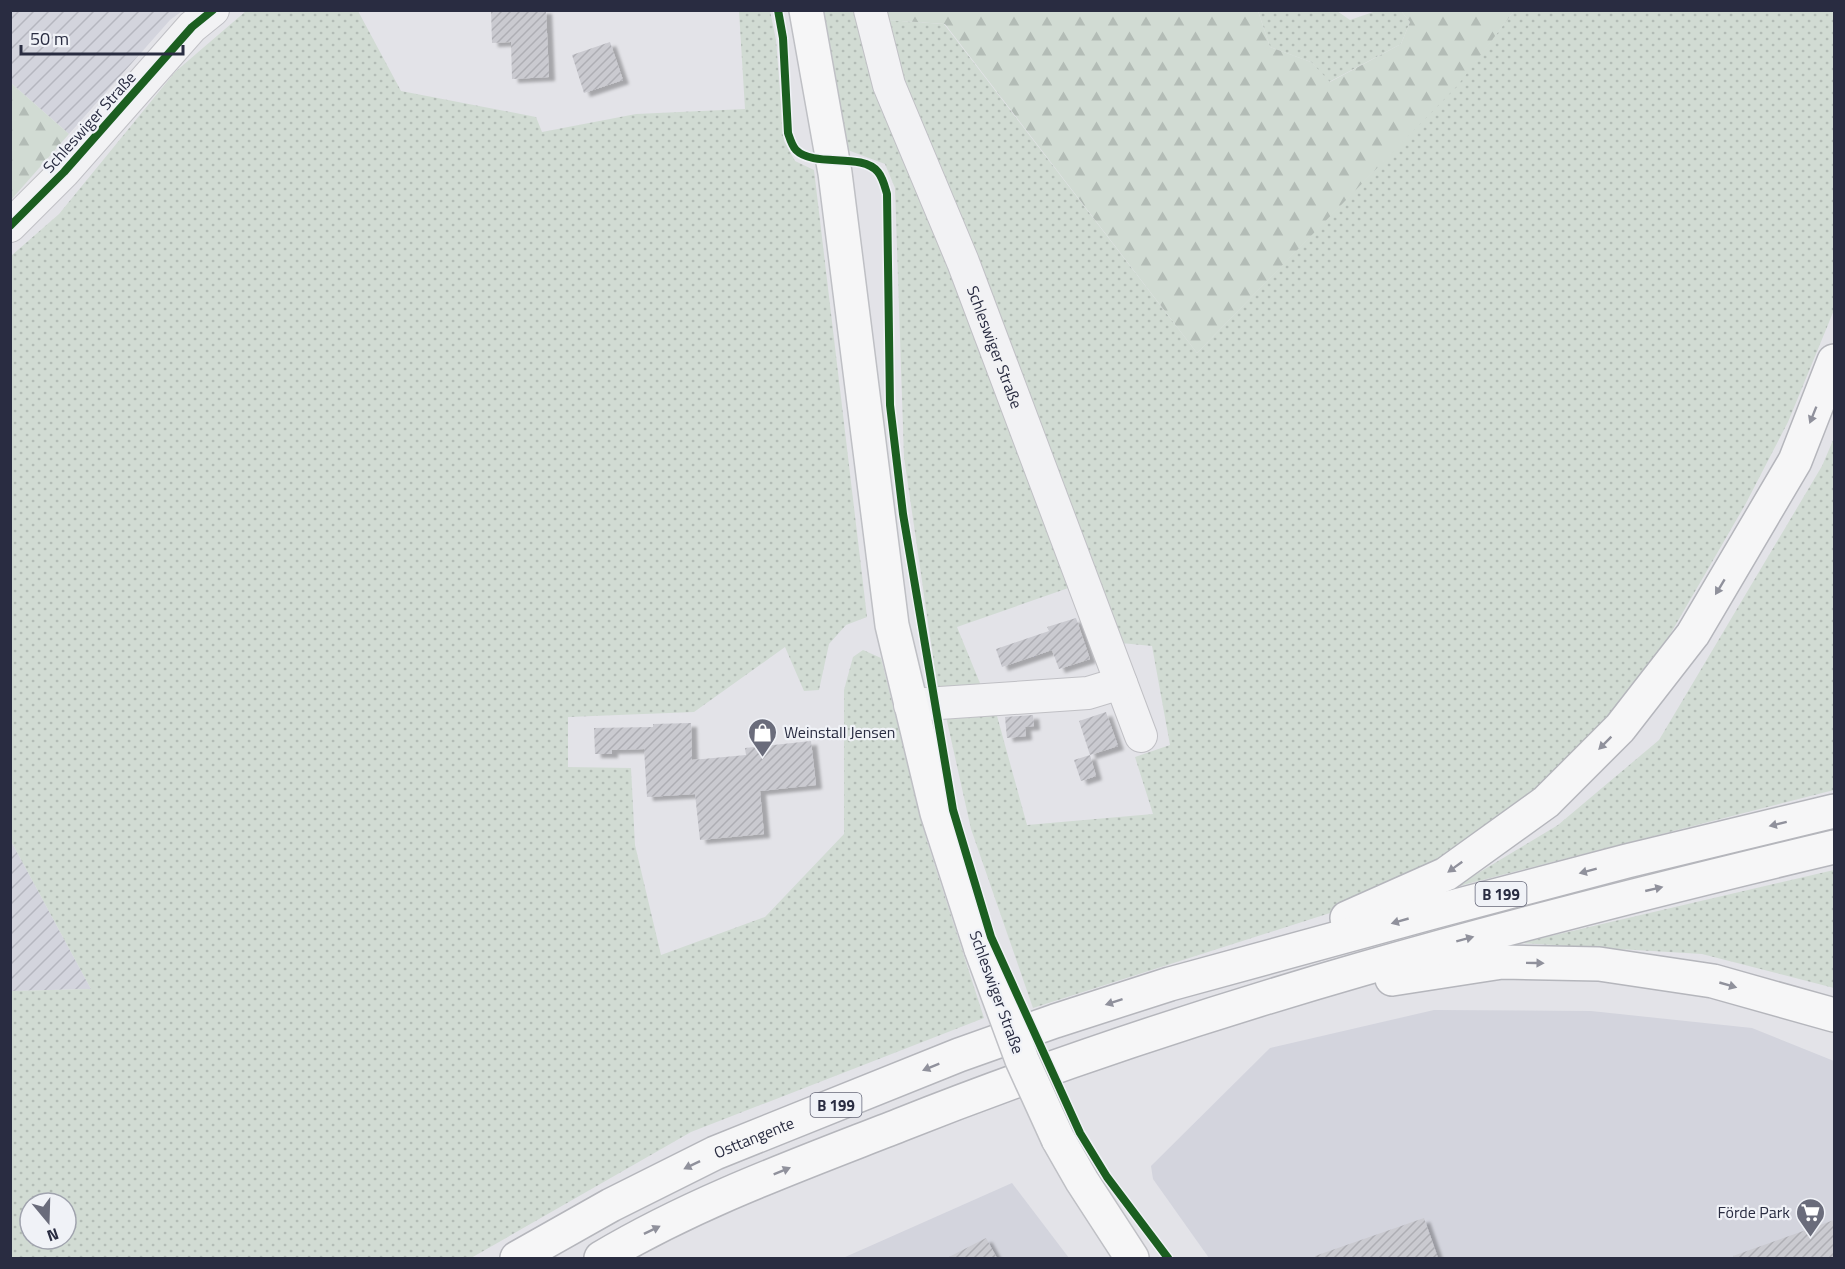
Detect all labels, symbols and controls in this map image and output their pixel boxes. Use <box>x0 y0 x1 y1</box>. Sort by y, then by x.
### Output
scale bar <box>21 18 183 56</box>
text: 50 m <box>30 25 69 52</box>
street label: Schleswiger Straße <box>37 66 141 178</box>
street label: Schleswiger Straße <box>961 282 1029 412</box>
one-way arrow <box>1808 407 1818 425</box>
one-way arrow <box>1715 579 1726 595</box>
shop icon: Weinstall Jensen <box>747 716 779 758</box>
place label: Weinstall Jensen <box>784 720 895 744</box>
one-way arrow <box>1598 736 1612 750</box>
one-way arrow <box>1768 820 1787 830</box>
one-way arrow <box>1448 861 1463 873</box>
one-way arrow <box>1579 866 1597 876</box>
road number: B 199 <box>1476 882 1526 906</box>
one-way arrow <box>1645 884 1663 894</box>
one-way arrow <box>1391 917 1409 926</box>
street label: Schleswiger Straße <box>964 927 1030 1057</box>
one-way arrow <box>1456 934 1475 944</box>
one-way arrow <box>1525 958 1544 967</box>
one-way arrow <box>1719 981 1737 990</box>
one-way arrow <box>1105 998 1123 1007</box>
one-way arrow <box>921 1062 939 1072</box>
road number: B 199 <box>810 1093 862 1117</box>
street label: Osttangente <box>710 1111 797 1164</box>
one-way arrow <box>683 1160 700 1170</box>
one-way arrow <box>773 1166 791 1175</box>
north arrow <box>18 1191 78 1251</box>
supermarket icon: Förde Park <box>1795 1196 1827 1238</box>
place label: Förde Park <box>1717 1200 1790 1224</box>
text: N <box>44 1222 62 1248</box>
one-way arrow <box>643 1225 660 1234</box>

